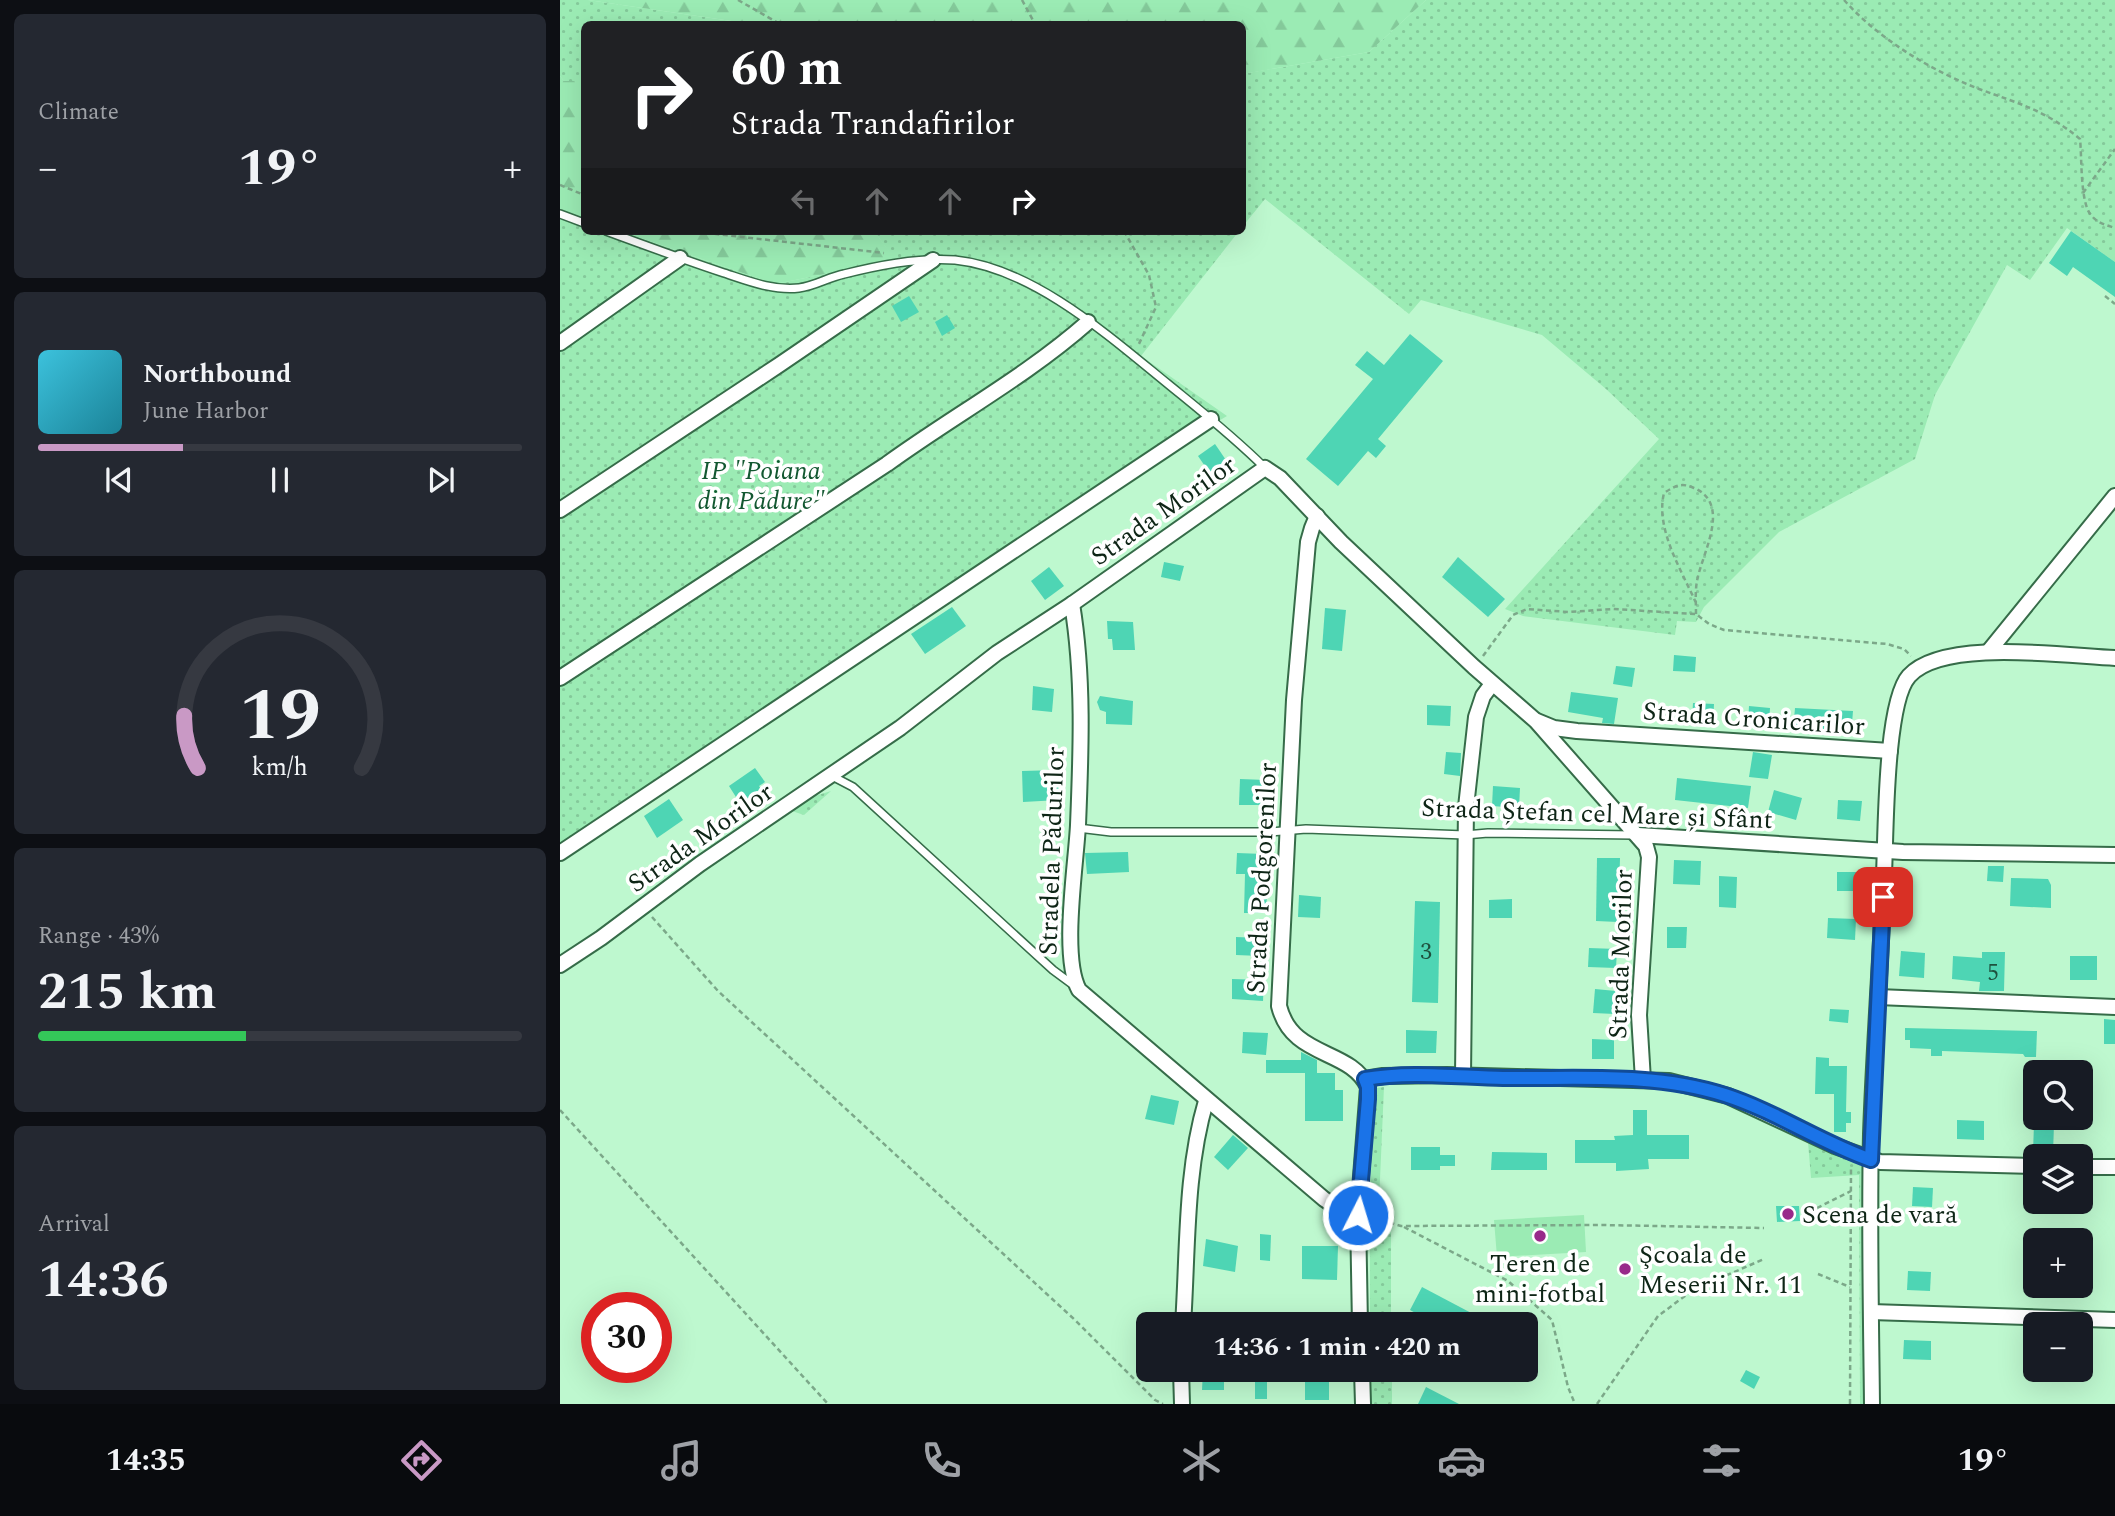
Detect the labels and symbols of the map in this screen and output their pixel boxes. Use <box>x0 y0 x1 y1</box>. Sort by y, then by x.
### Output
street label: Strada Morilor <box>1082 446 1245 576</box>
park label: IP "Poiana din Pădure" <box>697 451 825 521</box>
street label: Strada Cronicarilor <box>1642 691 1866 747</box>
street label: Stradela Pădurilor <box>1028 746 1076 956</box>
street label: Strada Podgorenilor <box>1236 761 1288 995</box>
street label: Strada Morilor <box>619 773 782 903</box>
street label: Strada Ștefan cel Mare și Sfânt <box>1420 788 1773 840</box>
pin <box>1853 867 1913 927</box>
street label: Strada Morilor <box>1598 868 1644 1040</box>
house number: 3 <box>1420 935 1432 970</box>
house number: 5 <box>1987 956 1999 991</box>
position arrow <box>1321 1178 1395 1252</box>
place label: Scena de vară <box>1802 1195 1958 1235</box>
marker: Scena de vară <box>1780 1206 1796 1222</box>
marker: Teren de mini-fotbal <box>1532 1228 1548 1244</box>
place label: Şcoala de Meserii Nr. 11 <box>1639 1235 1802 1305</box>
place label: Teren de mini-fotbal <box>1475 1244 1605 1314</box>
marker: Şcoala de Meserii Nr. 11 <box>1617 1261 1633 1277</box>
speed limit sign: 30 <box>581 1292 672 1383</box>

